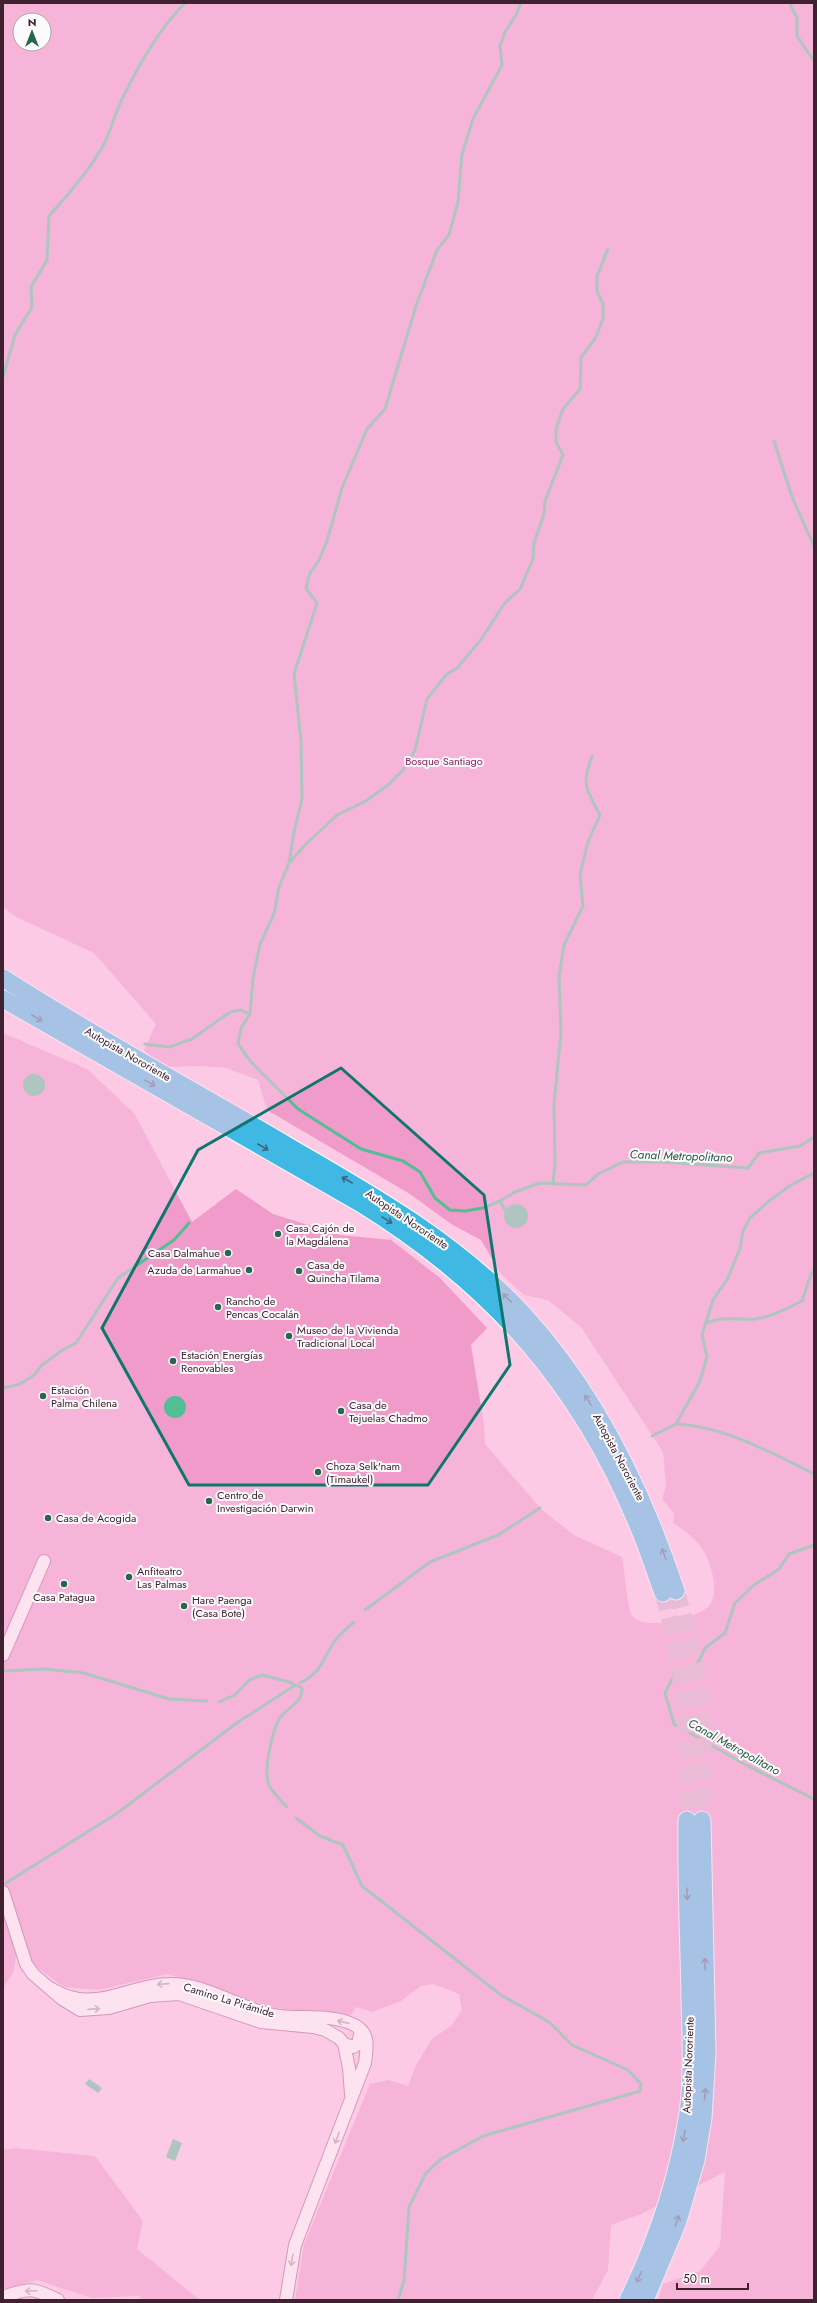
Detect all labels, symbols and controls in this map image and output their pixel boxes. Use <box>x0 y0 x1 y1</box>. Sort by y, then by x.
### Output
north arrow <box>12 12 52 52</box>
text: N <box>28 14 36 30</box>
park label: Bosque Santiago <box>405 753 483 769</box>
one-way arrow <box>31 1015 43 1023</box>
street label: Autopista Nororiente <box>82 1023 174 1085</box>
one-way arrow <box>143 1080 155 1087</box>
one-way arrow <box>257 1143 269 1151</box>
water label: Canal Metropolitano <box>629 1145 733 1167</box>
one-way arrow <box>341 1175 353 1183</box>
street label: Autopista Nororiente <box>362 1185 452 1253</box>
one-way arrow <box>381 1216 393 1224</box>
place label: Casa Cajón de la Magdalena <box>286 1220 355 1249</box>
marker: Casa Cajón de la Magdalena <box>273 1229 283 1239</box>
place label: Casa Dalmahue <box>148 1245 220 1261</box>
marker: Casa Dalmahue <box>223 1248 233 1258</box>
place label: Casa de Quincha Tilama <box>307 1257 379 1286</box>
place label: Azuda de Larmahue <box>147 1262 241 1278</box>
marker: Azuda de Larmahue <box>244 1265 254 1275</box>
marker: Casa de Quincha Tilama <box>294 1266 304 1276</box>
place label: Rancho de Pencas Cocalán <box>226 1293 299 1322</box>
one-way arrow <box>502 1293 512 1303</box>
marker: Rancho de Pencas Cocalán <box>213 1302 223 1312</box>
place label: Museo de la Vivienda Tradicional Local <box>297 1322 398 1351</box>
marker: Museo de la Vivienda Tradicional Local <box>284 1331 294 1341</box>
place label: Estación Energías Renovables <box>181 1347 263 1376</box>
marker: Estación Energías Renovables <box>168 1356 178 1366</box>
place label: Estación Palma Chilena <box>51 1382 117 1411</box>
marker: Estación Palma Chilena <box>38 1391 48 1401</box>
one-way arrow <box>584 1395 592 1406</box>
place label: Casa de Tejuelas Chadmo <box>349 1397 428 1426</box>
marker: Casa de Tejuelas Chadmo <box>336 1406 346 1416</box>
street label: Autopista Nororiente <box>589 1411 649 1504</box>
place label: Choza Selk'nam (Timaukel) <box>326 1458 400 1487</box>
marker: Choza Selk'nam (Timaukel) <box>313 1467 323 1477</box>
place label: Centro de Investigación Darwin <box>217 1487 313 1516</box>
marker: Centro de Investigación Darwin <box>204 1496 214 1506</box>
place label: Casa de Acogida <box>56 1510 136 1526</box>
marker: Casa de Acogida <box>43 1513 53 1523</box>
one-way arrow <box>660 1547 667 1560</box>
place label: Anfiteatro Las Palmas <box>137 1563 187 1592</box>
marker: Anfiteatro Las Palmas <box>124 1572 134 1582</box>
marker: Casa Patagua <box>59 1579 69 1589</box>
place label: Casa Patagua <box>33 1589 95 1605</box>
place label: Hare Paenga (Casa Bote) <box>192 1592 252 1621</box>
marker: Hare Paenga (Casa Bote) <box>179 1601 189 1611</box>
water label: Canal Metropolitano <box>685 1714 784 1780</box>
one-way arrow <box>684 1887 691 1900</box>
one-way arrow <box>701 1958 708 1971</box>
street label: Camino La Pirámide <box>182 1979 277 2022</box>
one-way arrow <box>157 1981 170 1988</box>
one-way arrow <box>87 2005 100 2012</box>
street label: Autopista Nororiente <box>678 2016 698 2114</box>
one-way arrow <box>337 2017 350 2025</box>
one-way arrow <box>701 2088 709 2101</box>
one-way arrow <box>679 2129 687 2142</box>
one-way arrow <box>333 2131 341 2143</box>
one-way arrow <box>674 2215 682 2227</box>
one-way arrow <box>288 2253 296 2266</box>
scale bar <box>677 2265 748 2291</box>
text: 50 m <box>683 2270 710 2288</box>
one-way arrow <box>635 2271 642 2283</box>
one-way arrow <box>25 2287 38 2294</box>

